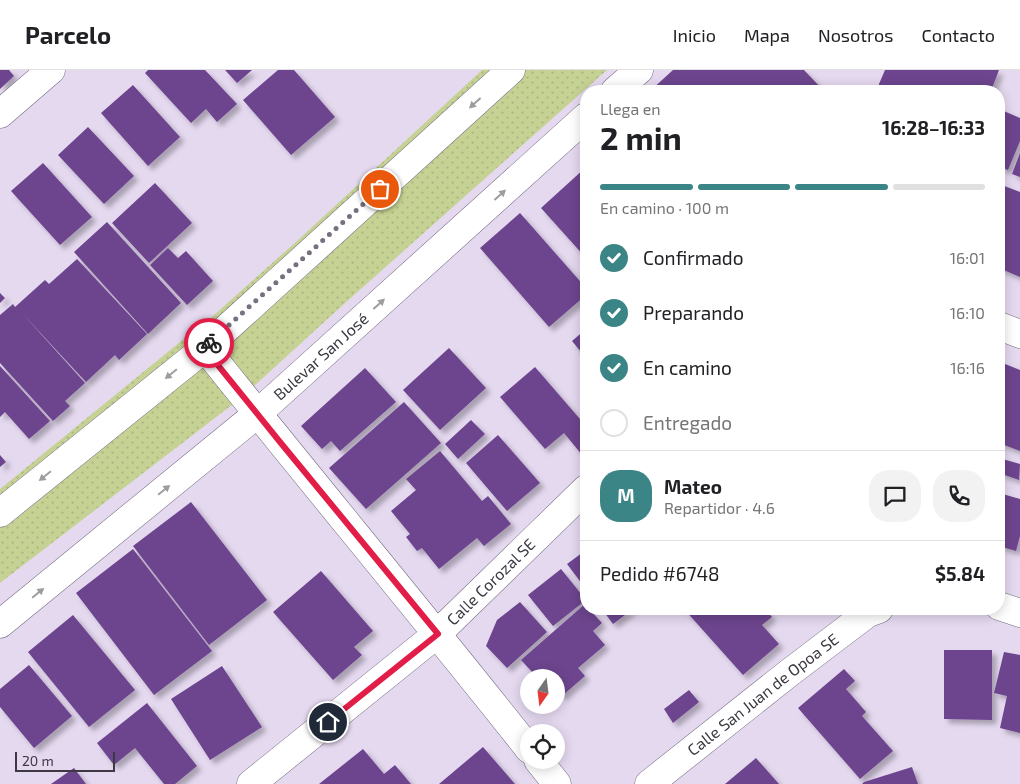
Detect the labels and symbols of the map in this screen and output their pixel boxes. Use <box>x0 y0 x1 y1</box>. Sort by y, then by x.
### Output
one-way arrow <box>469 97 481 109</box>
pin <box>359 168 401 210</box>
one-way arrow <box>493 189 505 201</box>
one-way arrow <box>373 298 385 310</box>
street label: Bulevar San José <box>269 308 372 403</box>
courier <box>184 318 234 368</box>
one-way arrow <box>165 369 178 380</box>
one-way arrow <box>39 471 52 482</box>
one-way arrow <box>157 485 170 496</box>
street label: Calle Corozal SE <box>442 534 539 629</box>
one-way arrow <box>32 588 44 599</box>
street label: Calle San Juan de Opoa SE <box>683 629 842 759</box>
north arrow <box>520 669 565 714</box>
pin <box>307 701 349 743</box>
scale bar <box>15 749 115 772</box>

